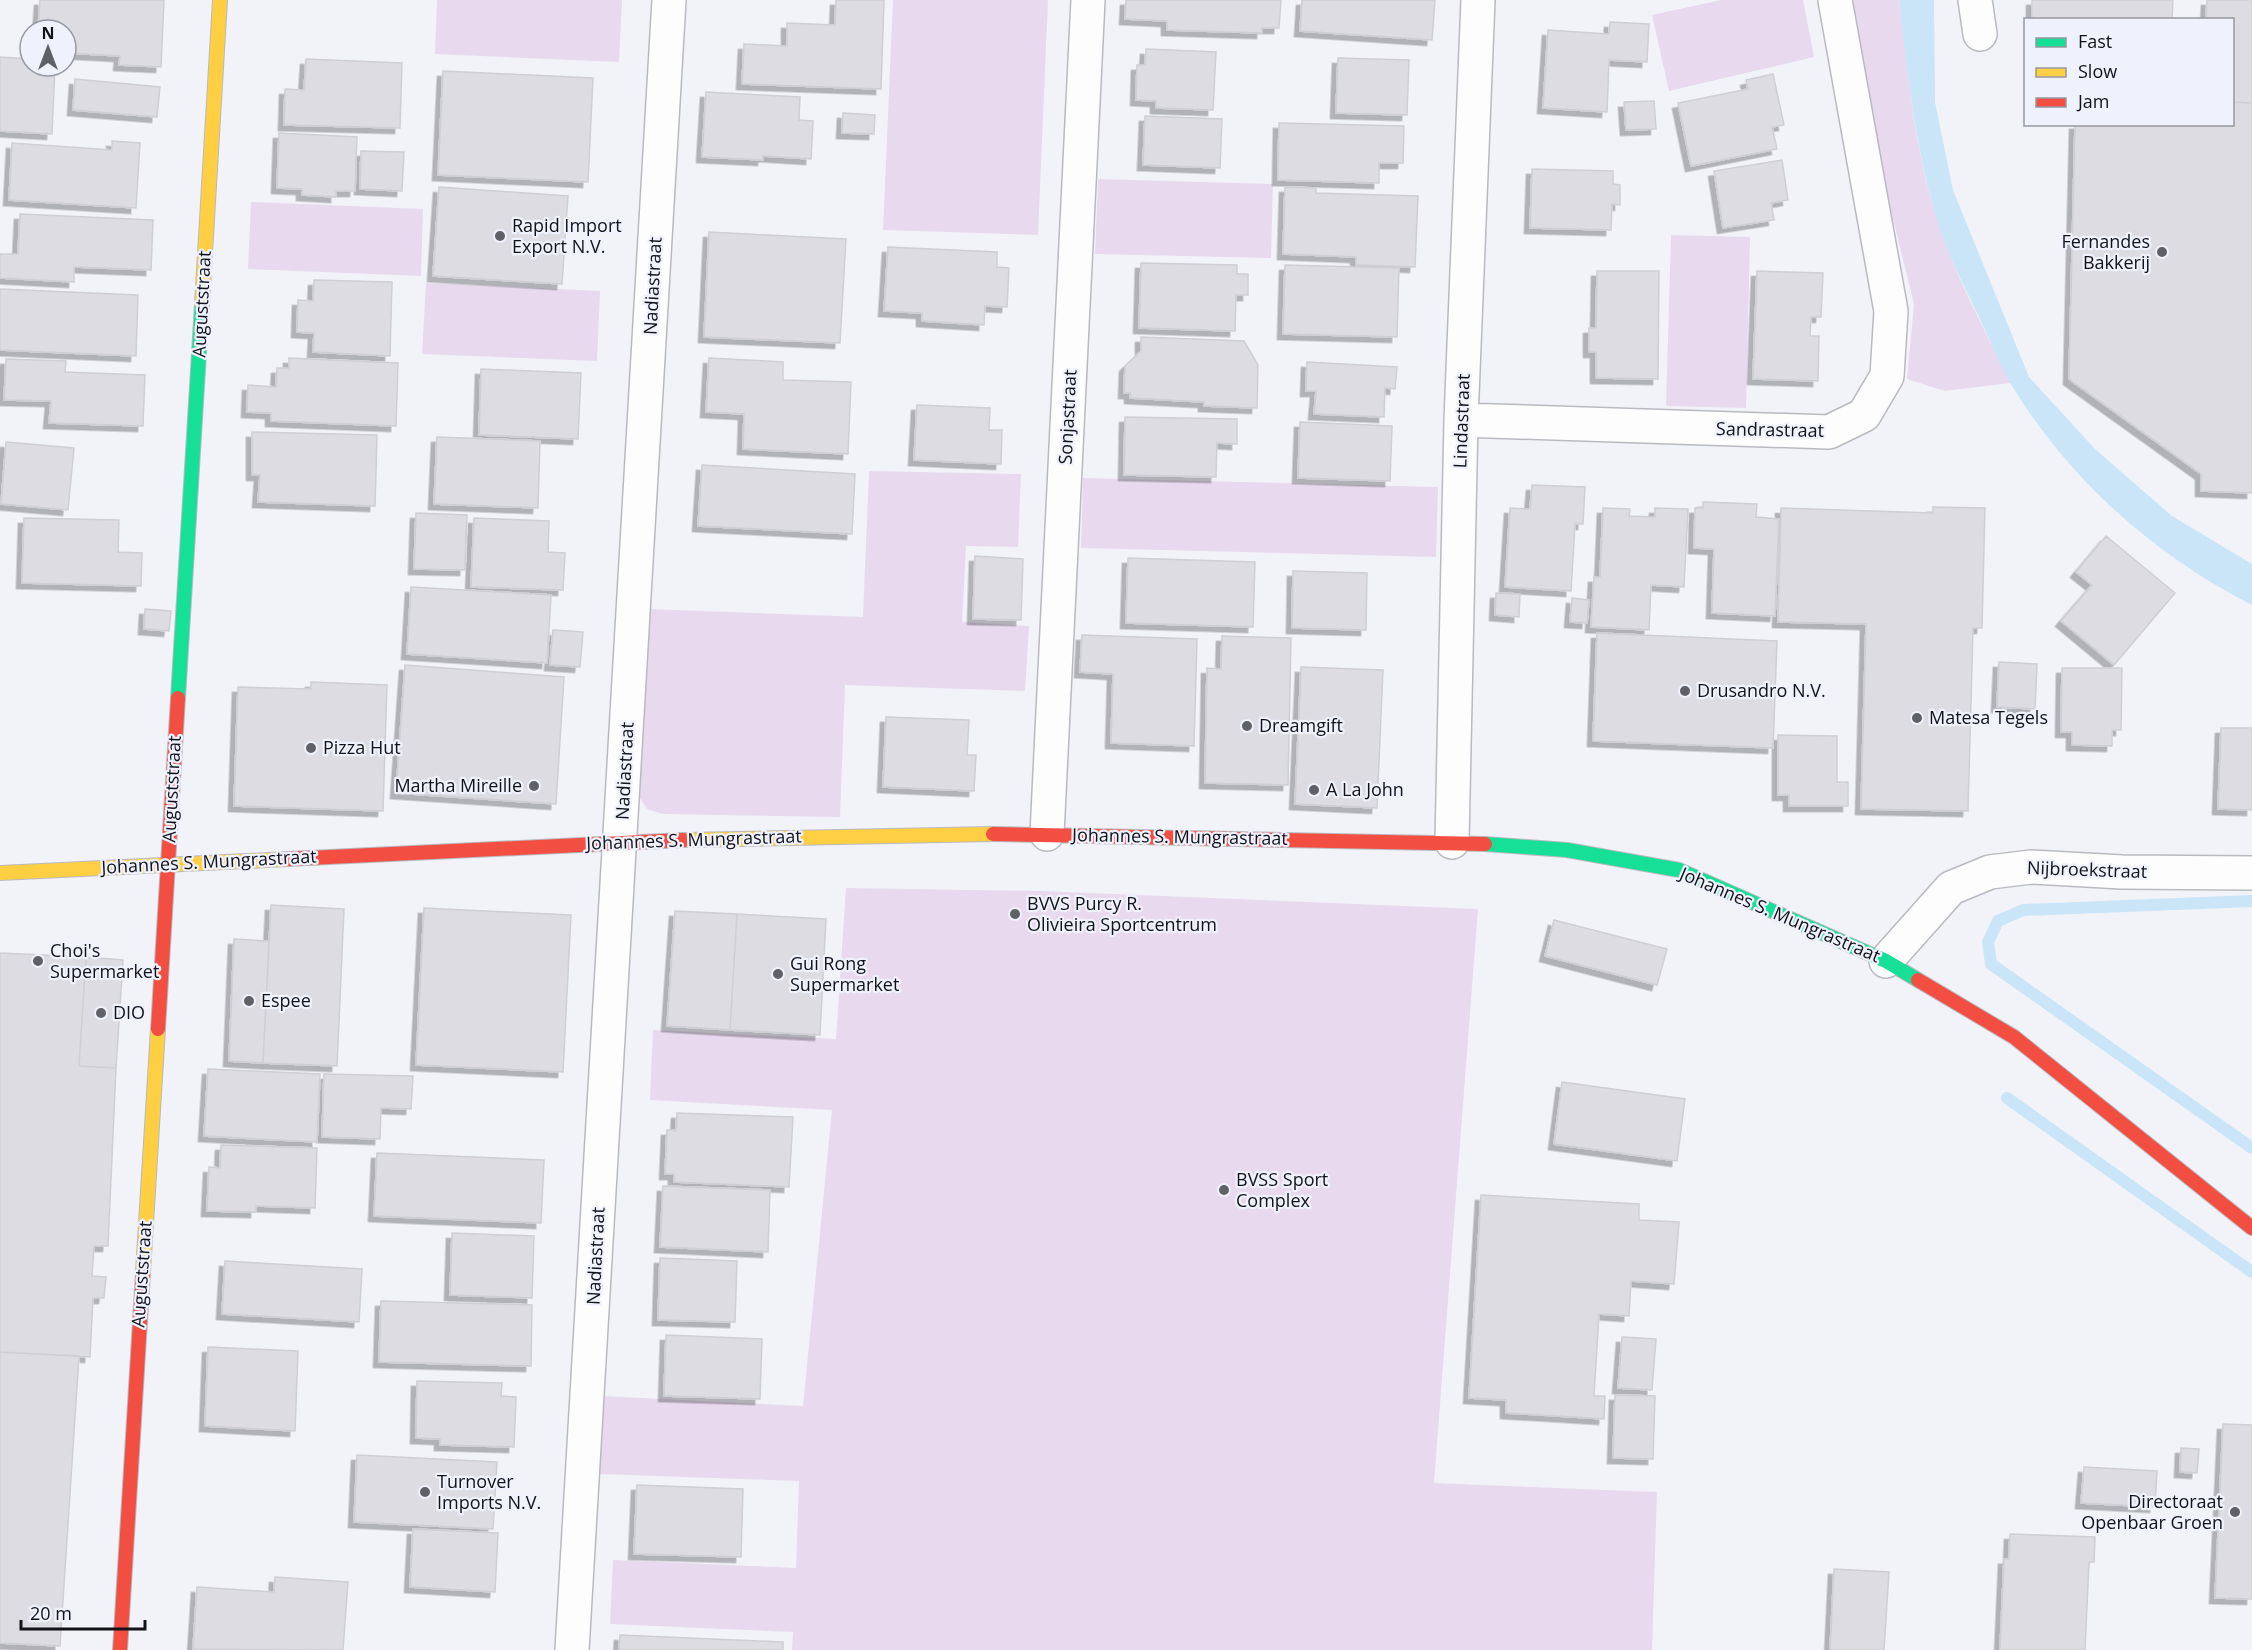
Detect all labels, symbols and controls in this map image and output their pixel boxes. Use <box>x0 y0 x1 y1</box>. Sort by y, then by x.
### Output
north arrow <box>18 18 78 78</box>
legend <box>2024 18 2234 126</box>
text: N <box>41 22 55 44</box>
text: Fast <box>2078 29 2112 53</box>
text: Slow <box>2078 59 2117 83</box>
text: Jam <box>2076 89 2110 113</box>
place label: Rapid Import Export N.V. <box>512 213 622 258</box>
marker: Rapid Import Export N.V. <box>493 229 507 243</box>
place label: Fernandes Bakkerij <box>2061 229 2150 274</box>
street label: Nadiastraat <box>637 236 667 335</box>
marker: Fernandes Bakkerij <box>2155 245 2169 259</box>
street label: Auguststraat <box>186 250 216 358</box>
street label: Sonjastraat <box>1053 369 1081 465</box>
street label: Lindastraat <box>1447 373 1475 469</box>
street label: Sandrastraat <box>1716 416 1824 442</box>
place label: Drusandro N.V. <box>1697 678 1826 702</box>
marker: Drusandro N.V. <box>1678 684 1692 698</box>
place label: Matesa Tegels <box>1929 705 2048 729</box>
marker: Matesa Tegels <box>1910 711 1924 725</box>
place label: Dreamgift <box>1259 713 1343 737</box>
marker: Dreamgift <box>1240 719 1254 733</box>
street label: Nadiastraat <box>609 721 639 820</box>
street label: Auguststraat <box>156 735 186 843</box>
place label: Pizza Hut <box>323 735 401 759</box>
marker: Pizza Hut <box>304 741 318 755</box>
place label: Martha Mireille <box>394 773 522 797</box>
place label: A La John <box>1326 777 1404 801</box>
marker: Martha Mireille <box>527 779 541 793</box>
marker: A La John <box>1307 783 1321 797</box>
street label: Johannes S. Mungrastraat <box>1070 822 1288 850</box>
street label: Johannes S. Mungrastraat <box>584 823 802 855</box>
street label: Johannes S. Mungrastraat <box>99 843 317 879</box>
street label: Nijbroekstraat <box>2027 855 2148 883</box>
street label: Johannes S. Mungrastraat <box>1675 860 1884 967</box>
place label: BVVS Purcy R. Olivieira Sportcentrum <box>1027 891 1217 936</box>
marker: BVVS Purcy R. Olivieira Sportcentrum <box>1008 907 1022 921</box>
place label: Choi's Supermarket <box>50 938 159 983</box>
place label: Gui Rong Supermarket <box>790 951 899 996</box>
marker: Choi's Supermarket <box>31 954 45 968</box>
marker: Gui Rong Supermarket <box>771 967 785 981</box>
place label: Espee <box>261 988 311 1012</box>
marker: Espee <box>242 994 256 1008</box>
place label: DIO <box>113 1000 145 1024</box>
marker: DIO <box>94 1006 108 1020</box>
place label: BVSS Sport Complex <box>1236 1167 1328 1212</box>
marker: BVSS Sport Complex <box>1217 1183 1231 1197</box>
street label: Nadiastraat <box>580 1206 610 1305</box>
street label: Auguststraat <box>125 1220 157 1328</box>
place label: Turnover Imports N.V. <box>437 1469 541 1514</box>
marker: Turnover Imports N.V. <box>418 1485 432 1499</box>
place label: Directoraat Openbaar Groen <box>2081 1489 2223 1534</box>
marker: Directoraat Openbaar Groen <box>2228 1505 2242 1519</box>
scale bar <box>21 1593 146 1631</box>
text: 20 m <box>30 1601 72 1625</box>

